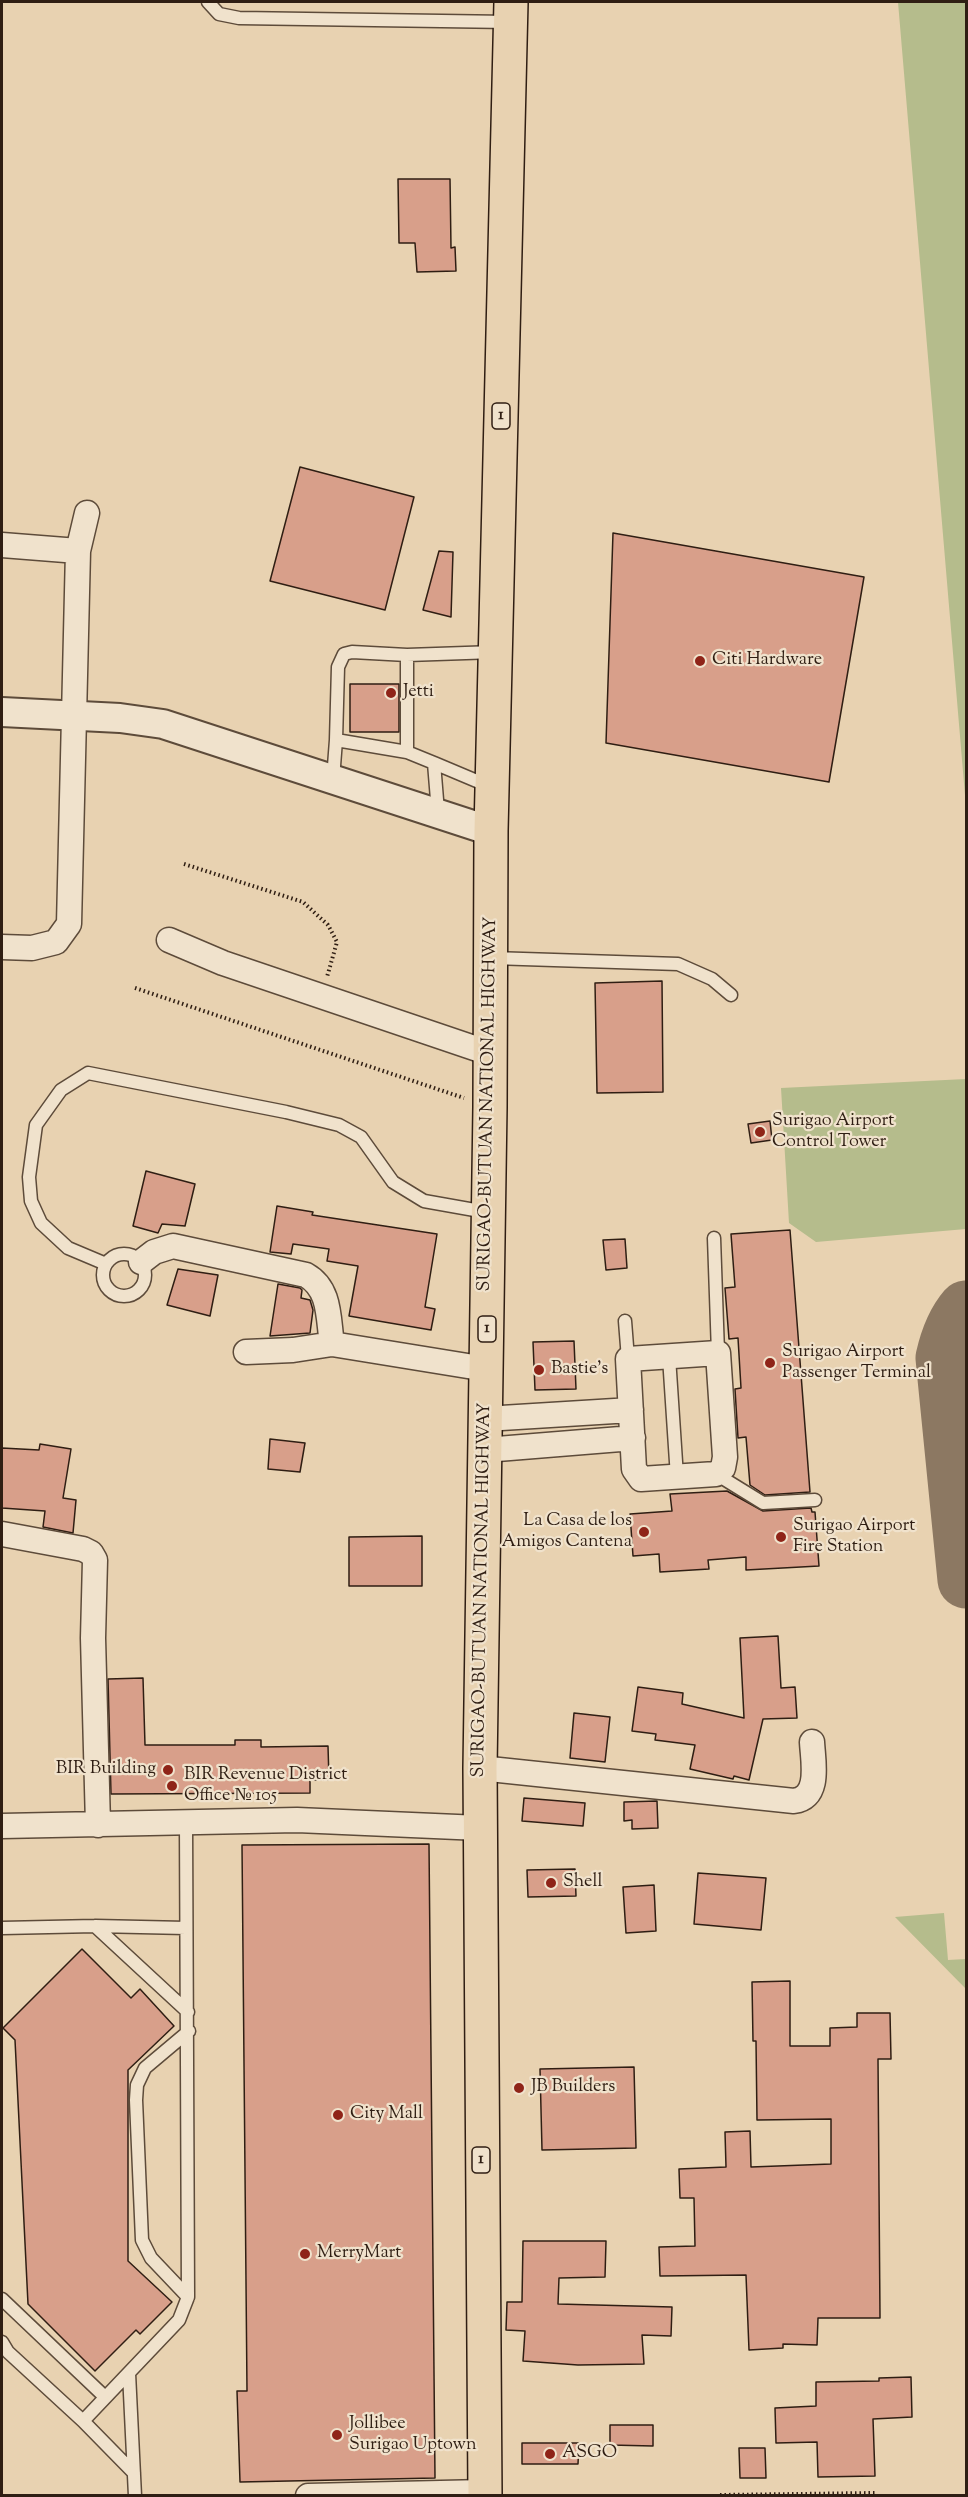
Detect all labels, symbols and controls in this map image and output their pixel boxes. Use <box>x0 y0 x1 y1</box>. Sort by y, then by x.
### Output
road number: 1 <box>492 403 510 429</box>
place label: Citi Hardware <box>712 650 822 672</box>
marker: Citi Hardware <box>693 654 707 668</box>
place label: Jetti <box>403 682 434 704</box>
marker: Jetti <box>384 686 398 700</box>
street label: SURIGAO-BUTUAN NATIONAL HIGHWAY <box>475 916 503 1292</box>
place label: Surigao Airport Control Tower <box>772 1111 895 1154</box>
marker: Surigao Airport Control Tower <box>753 1125 767 1139</box>
road number: 1 <box>478 1316 496 1342</box>
place label: Surigao Airport Passenger Terminal <box>782 1342 931 1384</box>
marker: Surigao Airport Passenger Terminal <box>763 1356 777 1370</box>
place label: Bastie's <box>551 1359 608 1381</box>
marker: Bastie's <box>532 1363 546 1377</box>
street label: SURIGAO-BUTUAN NATIONAL HIGHWAY <box>469 1402 497 1778</box>
place label: La Casa de los Amigos Cantena <box>502 1511 632 1553</box>
place label: Surigao Airport Fire Station <box>793 1516 916 1558</box>
marker: La Casa de los Amigos Cantena <box>637 1525 651 1539</box>
marker: Surigao Airport Fire Station <box>774 1530 788 1544</box>
place label: BIR Building <box>56 1759 156 1781</box>
marker: BIR Building <box>161 1763 175 1777</box>
place label: BIR Revenue District Office № 105 <box>184 1765 347 1808</box>
marker: BIR Revenue District Office № 105 <box>165 1779 179 1793</box>
place label: Shell <box>563 1872 602 1894</box>
marker: Shell <box>544 1876 558 1890</box>
place label: JB Builders <box>531 2077 615 2099</box>
marker: JB Builders <box>512 2081 526 2095</box>
place label: City Mall <box>350 2104 423 2126</box>
marker: City Mall <box>331 2108 345 2122</box>
road number: 1 <box>472 2147 490 2173</box>
place label: MerryMart <box>317 2243 401 2265</box>
marker: MerryMart <box>298 2247 312 2261</box>
place label: Jollibee Surigao Uptown <box>349 2414 477 2456</box>
marker: Jollibee Surigao Uptown <box>330 2428 344 2442</box>
place label: ASGO <box>562 2443 617 2465</box>
marker: ASGO <box>543 2447 557 2461</box>

